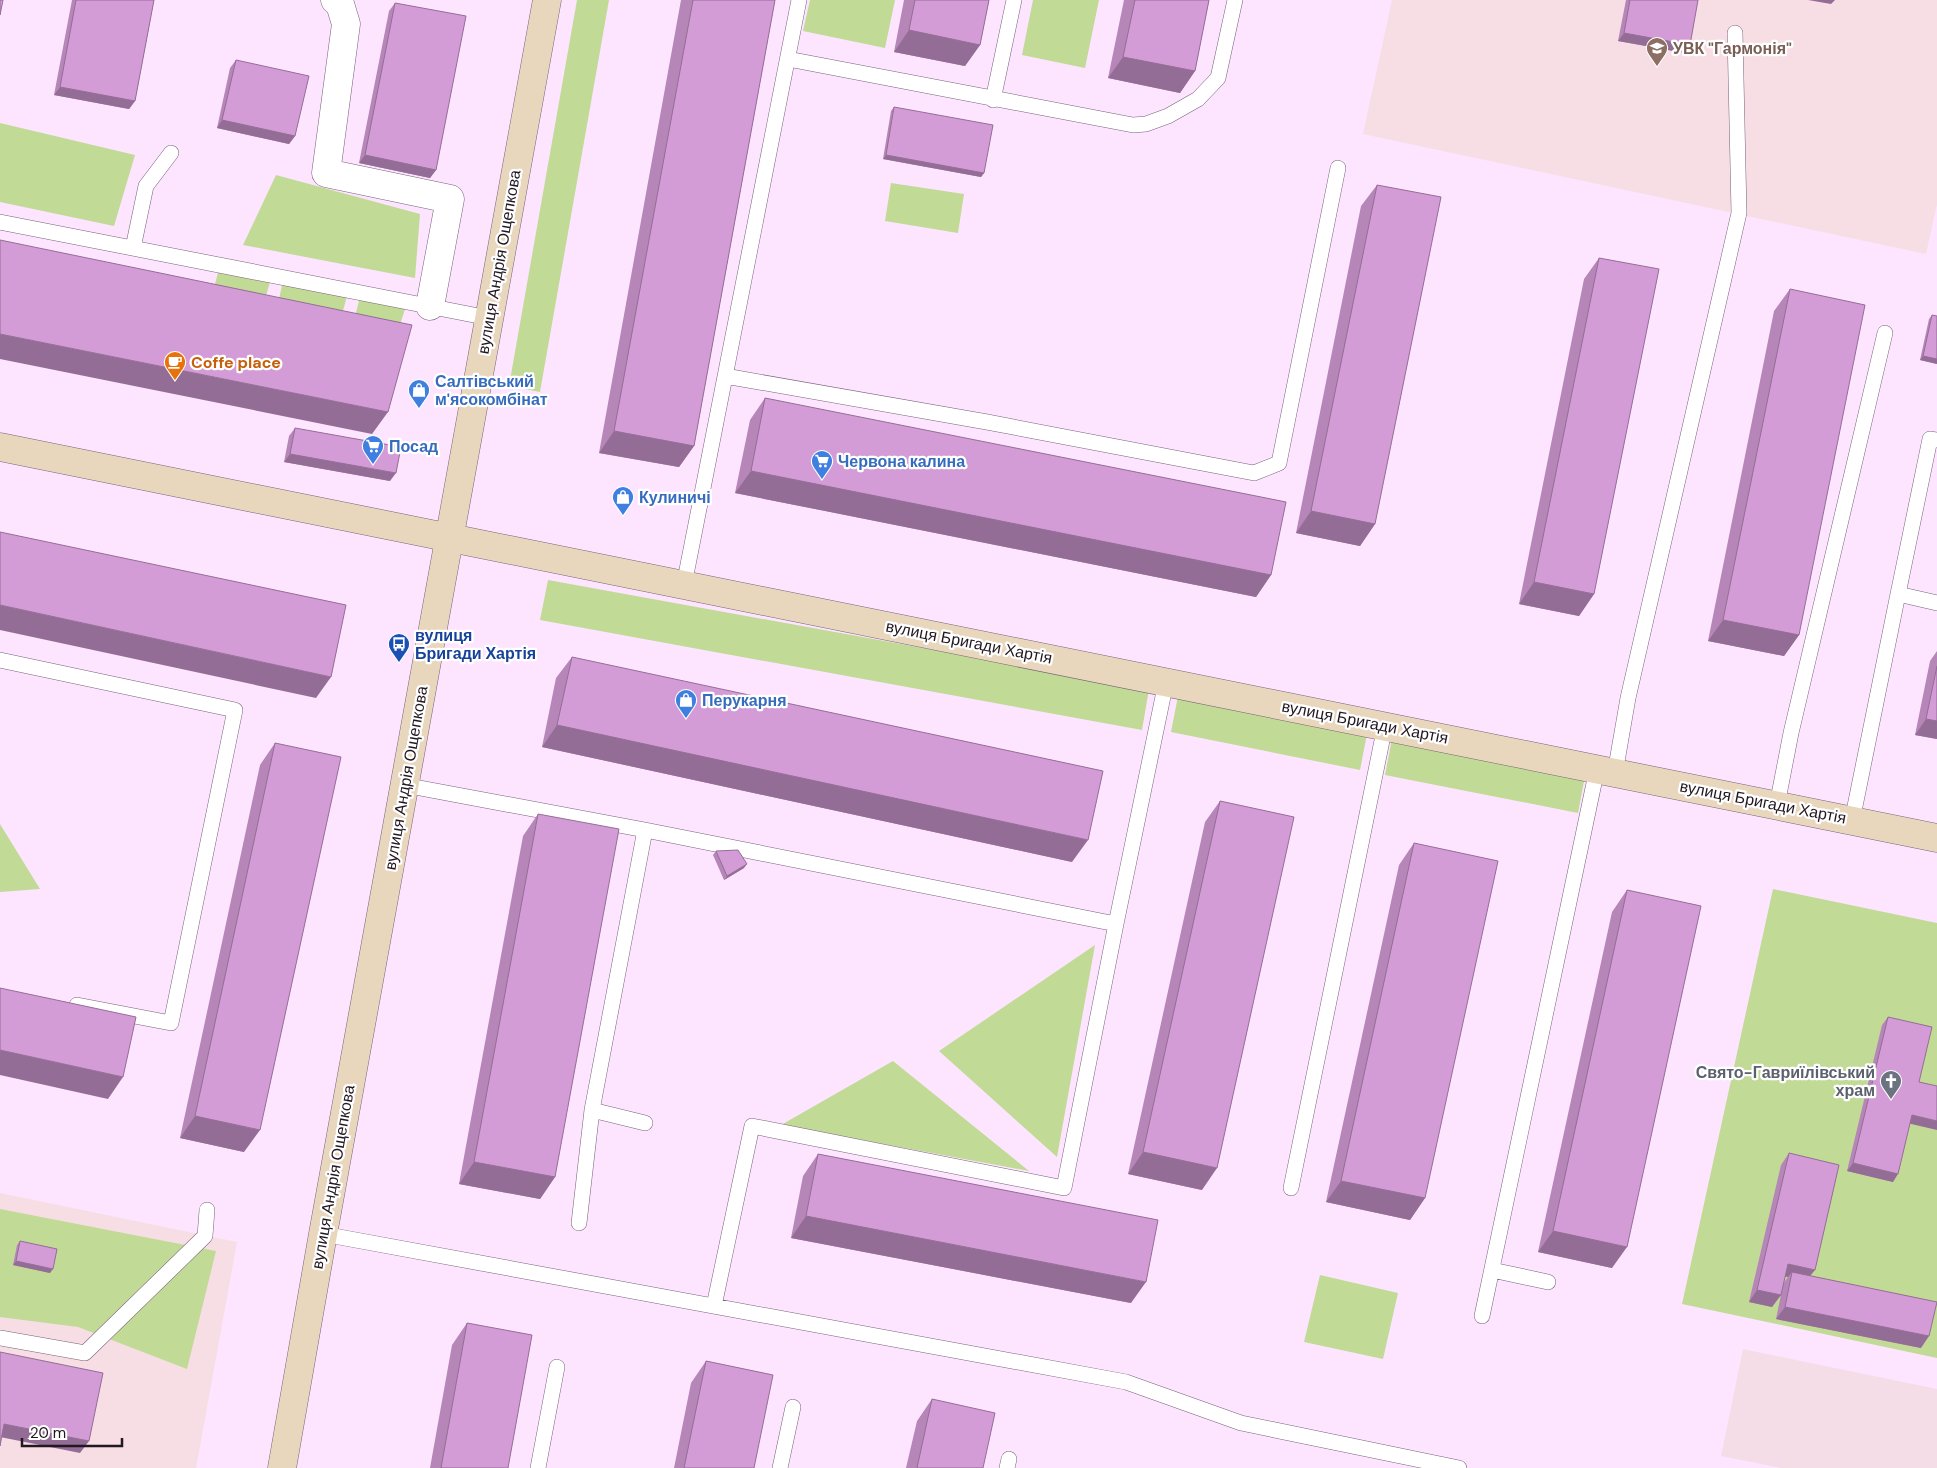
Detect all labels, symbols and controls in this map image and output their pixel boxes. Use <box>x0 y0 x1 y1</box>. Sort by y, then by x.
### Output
school or university icon: УВК "Гармонія" <box>1645 36 1669 67</box>
place label: УВК "Гармонія" <box>1673 38 1792 59</box>
street label: вулиця Андрія Ощепкова <box>472 168 526 356</box>
cafe icon: Coffe place <box>163 350 187 381</box>
place label: Coffe place <box>191 352 281 373</box>
place label: Салтівський м'ясокомбінат <box>435 371 548 410</box>
shop icon: Салтівський м'ясокомбінат <box>407 378 431 409</box>
supermarket icon: Посад <box>361 434 385 465</box>
place label: Посад <box>389 436 438 457</box>
supermarket icon: Червона калина <box>810 449 834 480</box>
place label: Червона калина <box>838 451 965 472</box>
shop icon: Кулиничі <box>611 485 635 516</box>
place label: Кулиничі <box>639 487 711 508</box>
street label: вулиця Бригади Хартія <box>884 616 1054 668</box>
place label: вулиця Бригади Хартія <box>415 625 536 664</box>
bus stop icon: вулиця Бригади Хартія <box>387 632 411 663</box>
street label: вулиця Андрія Ощепкова <box>379 684 433 872</box>
shop icon: Перукарня <box>674 688 698 719</box>
place label: Перукарня <box>702 690 787 711</box>
street label: вулиця Бригади Хартія <box>1280 696 1450 748</box>
street label: вулиця Бригади Хартія <box>1678 776 1848 828</box>
place label: Свято-Гавриїлівський храм <box>1696 1062 1875 1101</box>
church icon: Свято-Гавриїлівський храм <box>1879 1069 1903 1100</box>
street label: вулиця Андрія Ощепкова <box>306 1083 360 1271</box>
scale bar <box>22 1416 122 1448</box>
text: 20 m <box>30 1423 66 1443</box>

